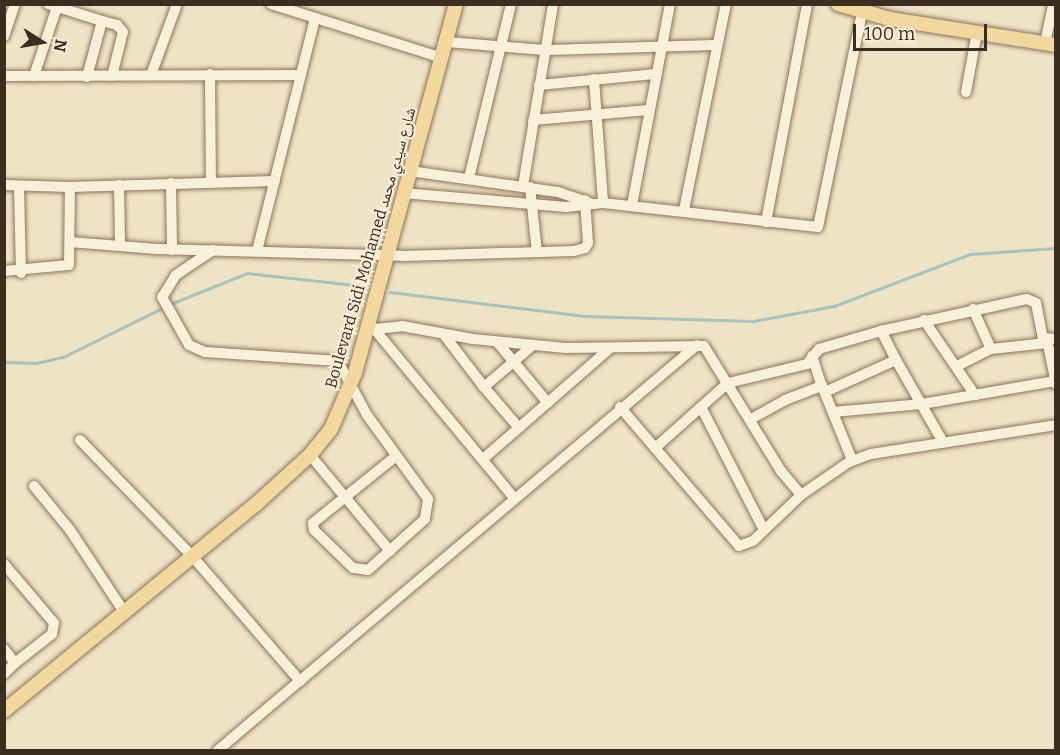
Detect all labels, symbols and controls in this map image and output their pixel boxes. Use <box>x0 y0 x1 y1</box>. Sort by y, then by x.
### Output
north arrow <box>12 12 72 72</box>
scale bar <box>856 12 990 50</box>
text: 100 m <box>864 23 915 45</box>
text: N <box>50 38 71 53</box>
street label: Boulevard Sidi Mohamed شارع سيدي محمد <box>322 105 420 391</box>

